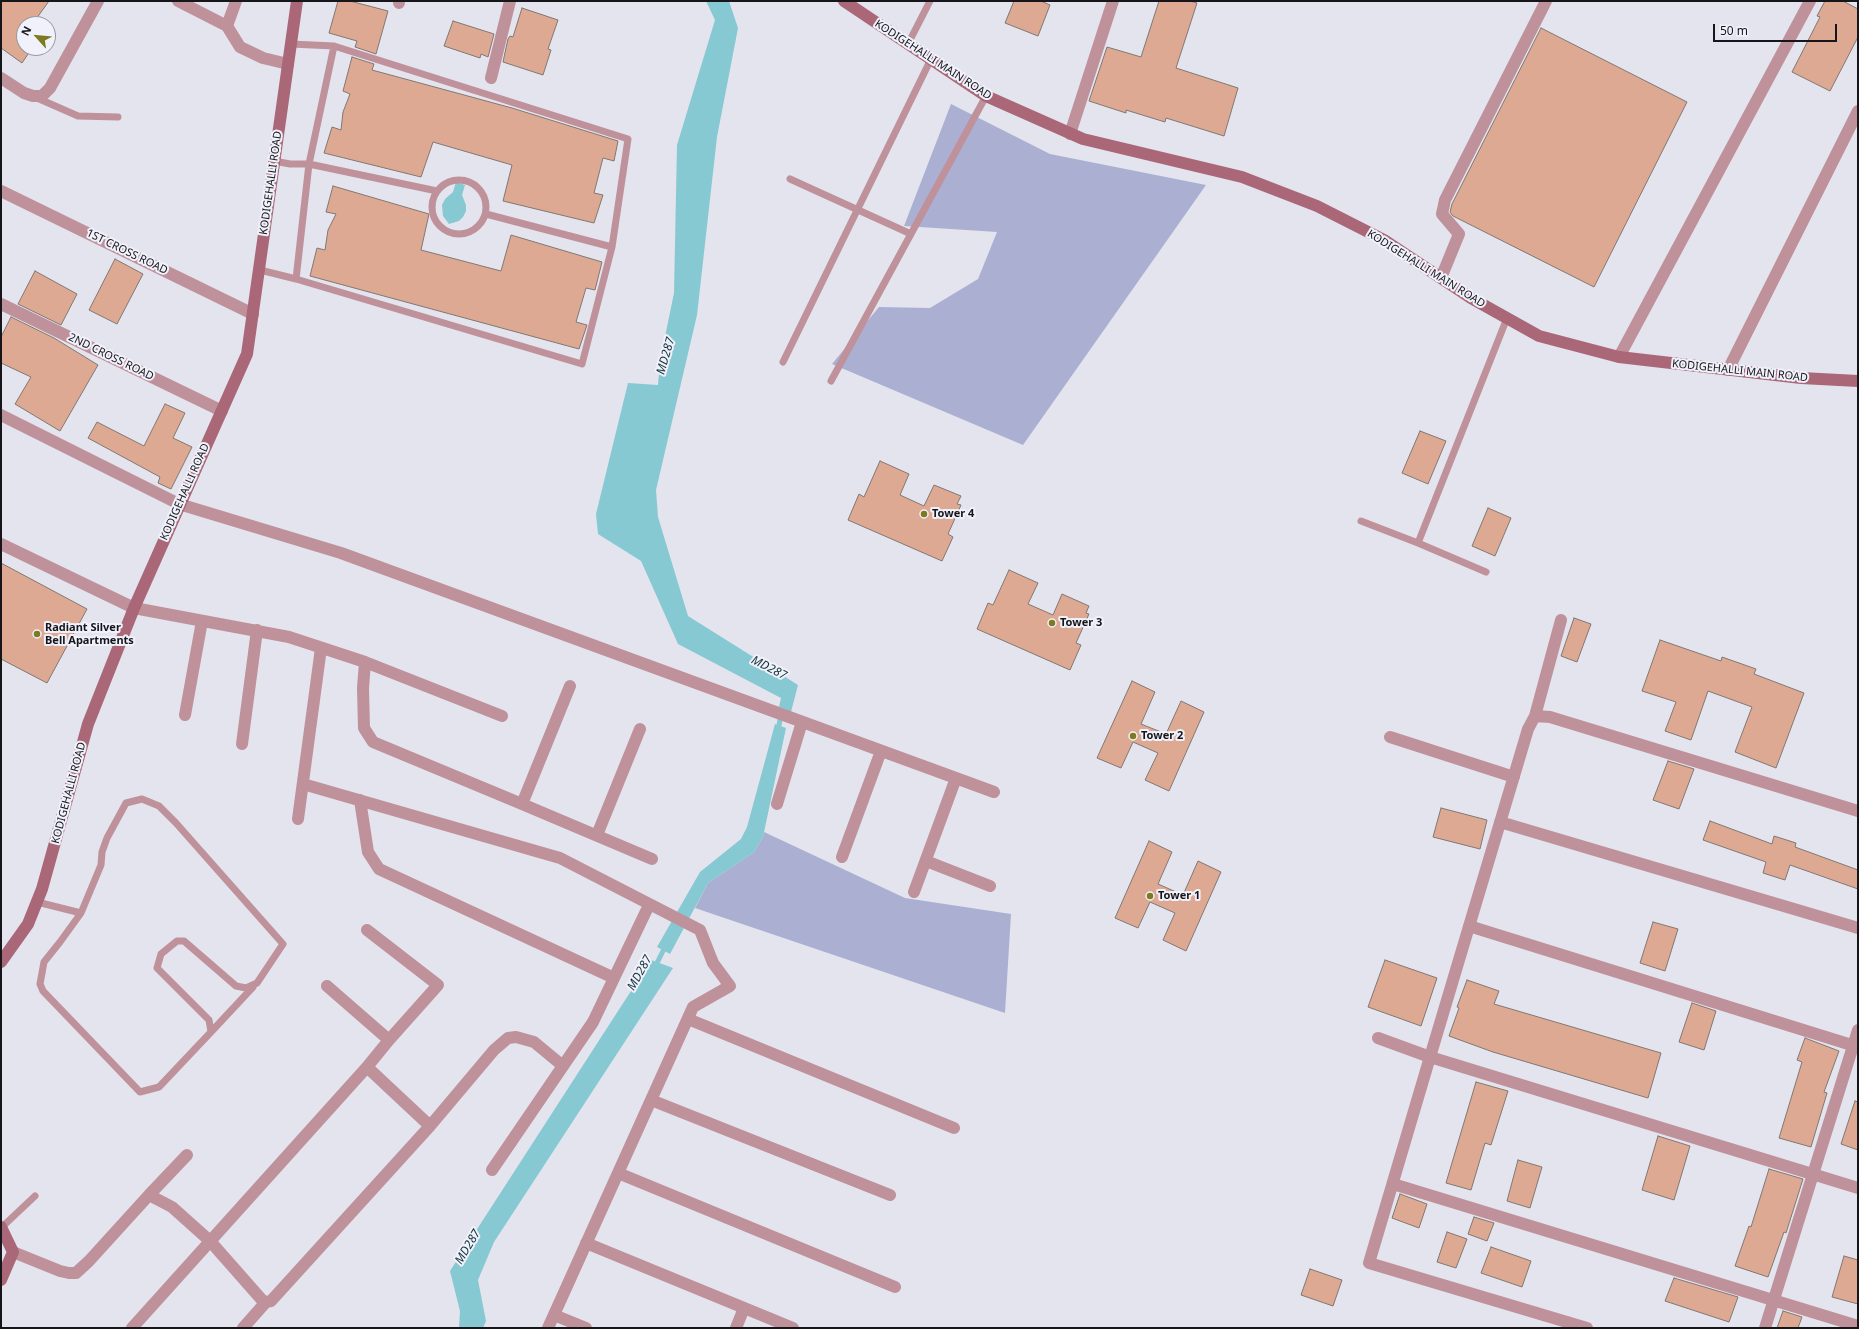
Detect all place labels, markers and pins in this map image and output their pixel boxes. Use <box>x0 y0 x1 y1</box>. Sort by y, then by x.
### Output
place label: Tower 4 <box>932 507 974 521</box>
marker: Tower 4 <box>919 509 929 519</box>
place label: Tower 3 <box>1060 616 1102 630</box>
marker: Tower 3 <box>1047 618 1057 628</box>
place label: Radiant Silver Bell Apartments <box>45 621 134 647</box>
marker: Radiant Silver Bell Apartments <box>32 629 42 639</box>
place label: Tower 2 <box>1141 729 1183 743</box>
marker: Tower 2 <box>1128 731 1138 741</box>
place label: Tower 1 <box>1158 889 1200 903</box>
marker: Tower 1 <box>1145 891 1155 901</box>

